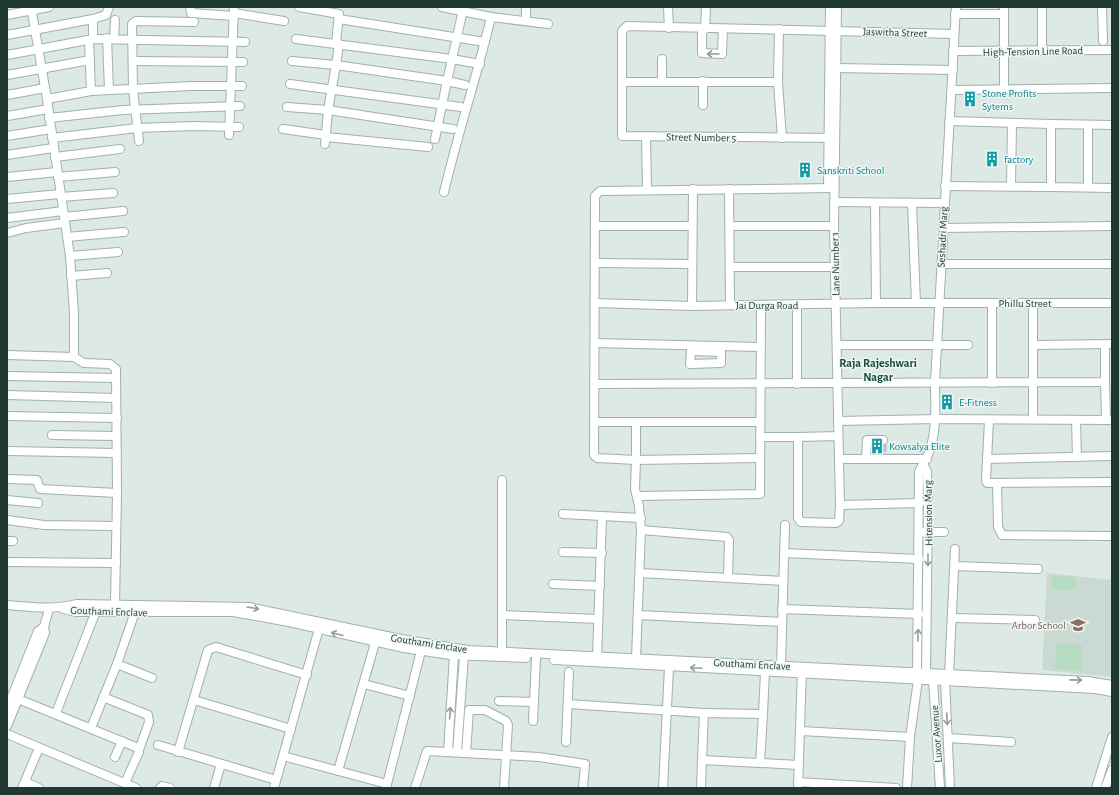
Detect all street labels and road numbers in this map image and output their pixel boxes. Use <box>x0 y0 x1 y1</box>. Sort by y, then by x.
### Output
street label: Jaswitha Street <box>863 26 928 39</box>
street label: High-Tension Line Road <box>983 45 1084 58</box>
street label: Street Number 5 <box>666 131 737 144</box>
street label: Seshadri Marg <box>935 206 950 268</box>
street label: Lane Number 1 <box>829 232 842 296</box>
street label: Phillu Street <box>999 298 1052 309</box>
street label: Jai Durga Road <box>736 300 799 311</box>
street label: Hitension Marg <box>922 479 935 546</box>
street label: Gouthami Enclave <box>70 605 148 618</box>
street label: Gouthami Enclave <box>390 632 468 655</box>
street label: Gouthami Enclave <box>713 657 791 672</box>
street label: Luxor Avenue <box>929 705 944 763</box>

